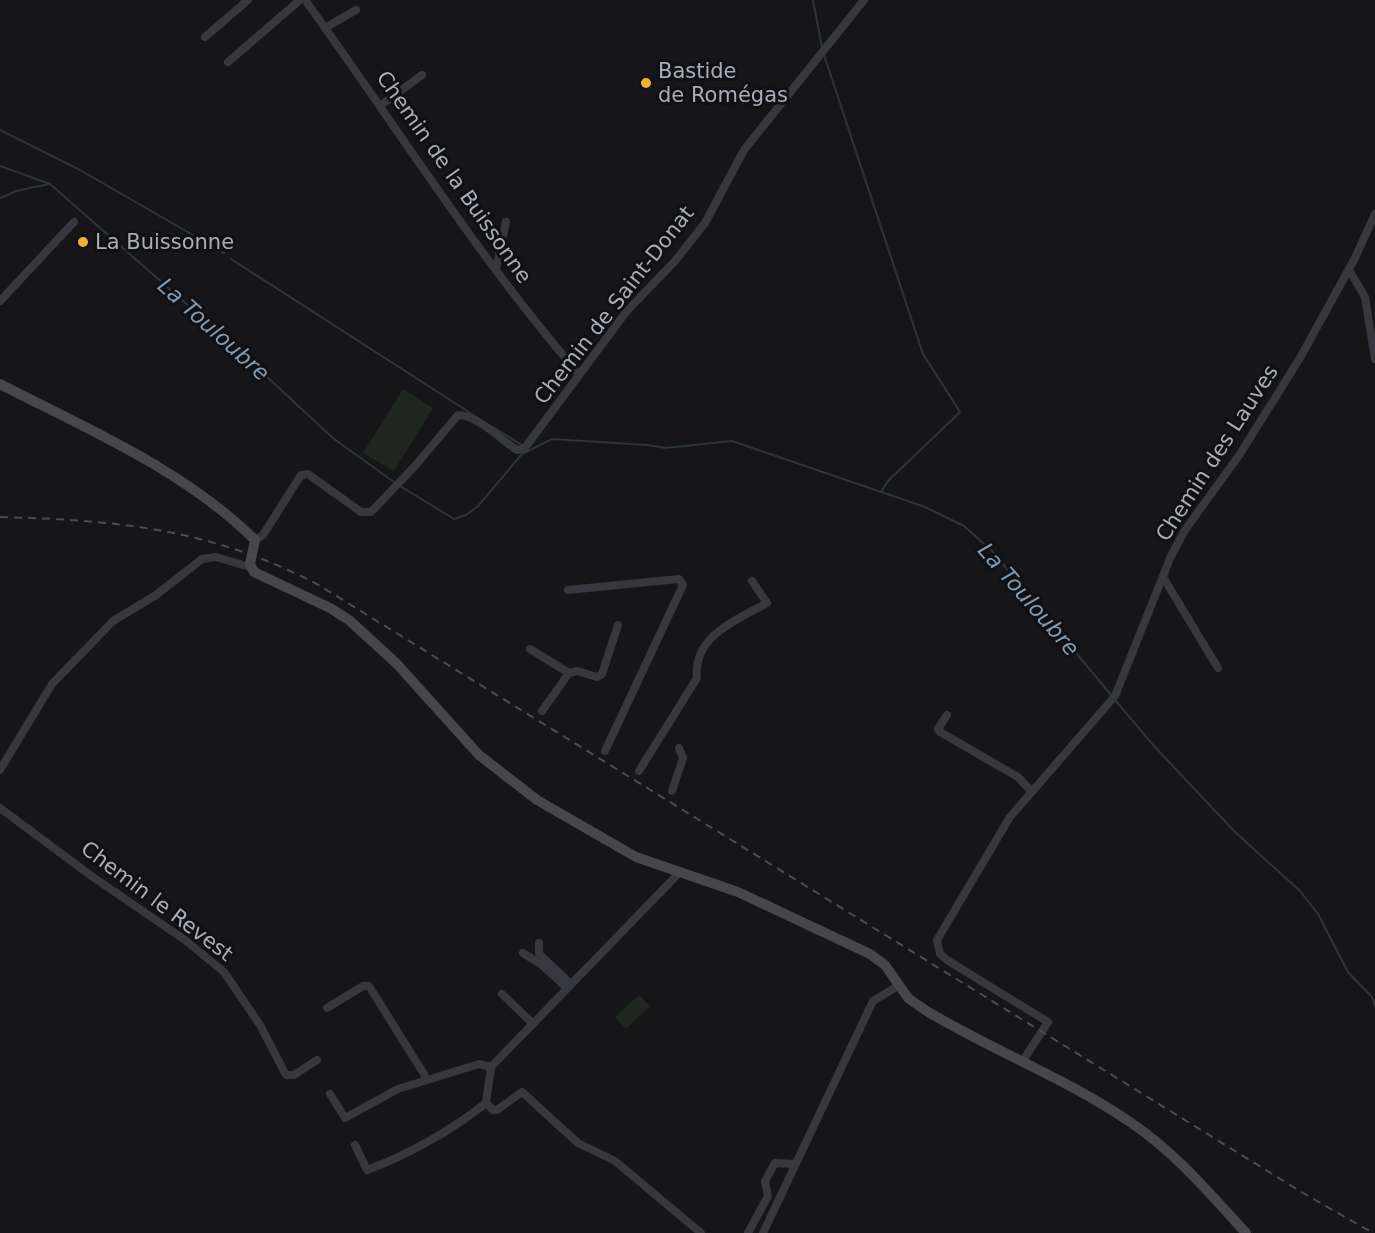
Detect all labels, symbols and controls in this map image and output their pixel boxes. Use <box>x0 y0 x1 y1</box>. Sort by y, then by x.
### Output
place label: Bastide de Romégas <box>658 59 788 107</box>
street label: Chemin de la Buissonne <box>372 66 536 288</box>
marker: Bastide de Romégas <box>639 76 653 90</box>
street label: Chemin de Saint-Donat <box>529 201 699 409</box>
place label: La Buissonne <box>95 230 234 254</box>
marker: La Buissonne <box>76 235 90 249</box>
water label: La Touloubre <box>153 273 274 386</box>
street label: Chemin des Lauves <box>1151 360 1283 546</box>
water label: La Touloubre <box>973 538 1084 661</box>
street label: Chemin le Revest <box>76 836 238 966</box>

